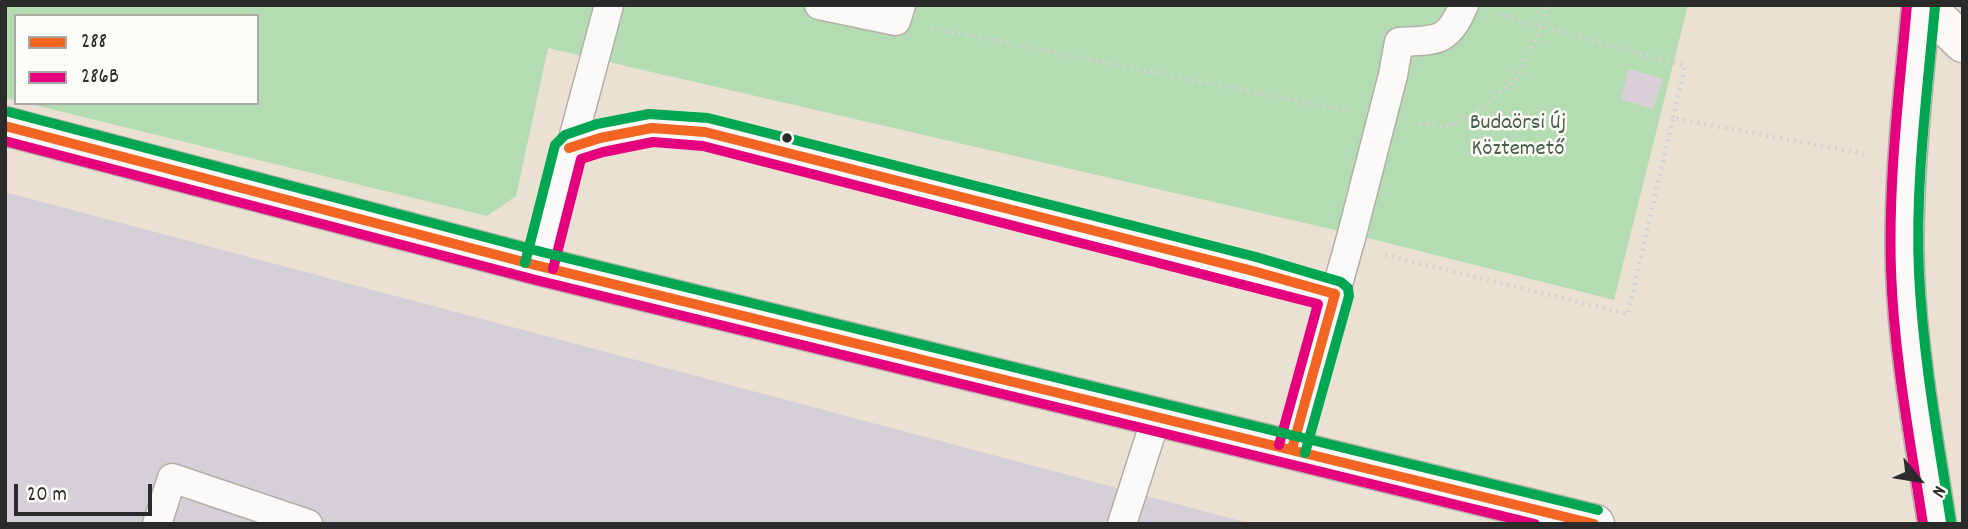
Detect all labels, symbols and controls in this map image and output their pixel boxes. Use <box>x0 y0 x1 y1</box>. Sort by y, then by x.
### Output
legend <box>14 14 259 105</box>
text: 288 <box>81 28 107 58</box>
text: 286B <box>81 63 119 93</box>
park label: Budaörsi Új Köztemető <box>1470 111 1566 165</box>
unlabelled marker <box>780 131 794 145</box>
north arrow <box>1884 445 1954 515</box>
scale bar <box>18 470 156 514</box>
text: N <box>1924 480 1952 502</box>
text: 20 m <box>27 481 67 511</box>

